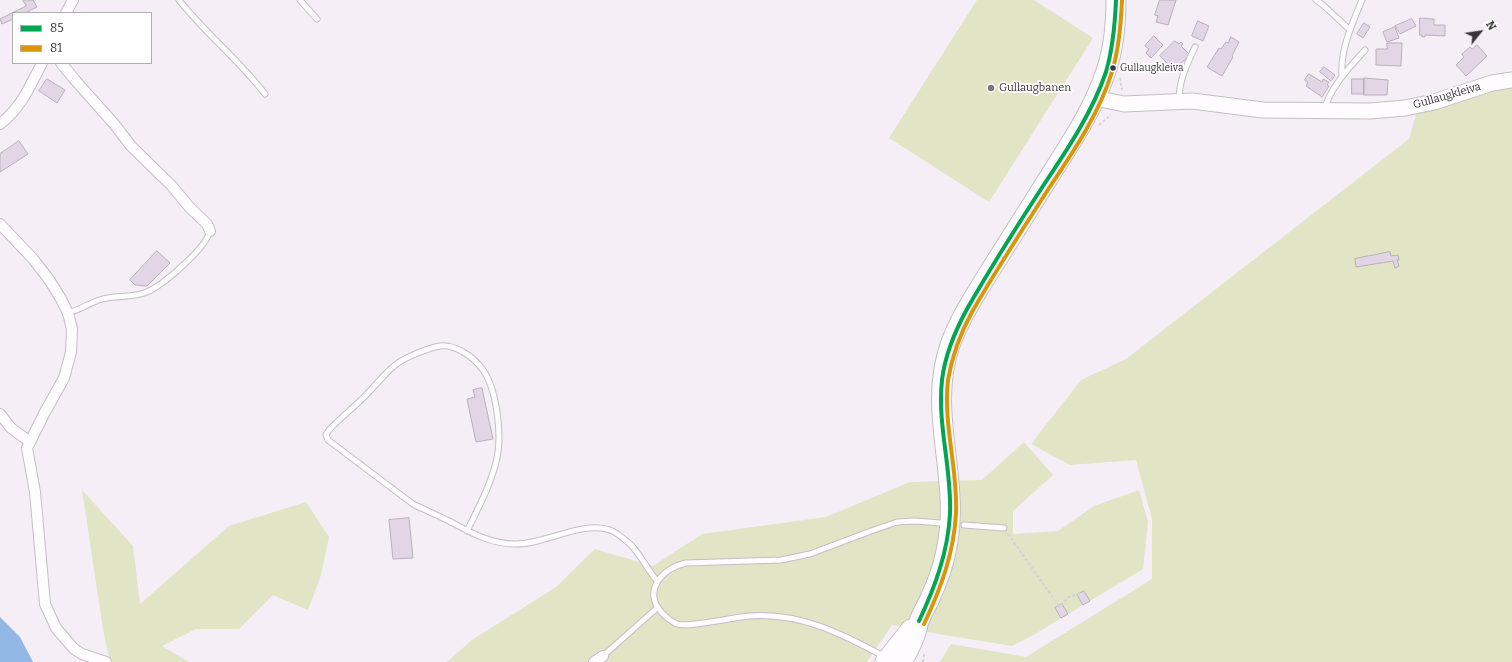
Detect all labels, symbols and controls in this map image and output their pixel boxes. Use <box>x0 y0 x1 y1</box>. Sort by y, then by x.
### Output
legend <box>12 12 152 64</box>
north arrow <box>1460 12 1500 52</box>
text: N <box>1483 19 1499 33</box>
text: 85 <box>50 21 64 35</box>
text: 81 <box>50 41 62 55</box>
place label: Gullaugkleiva <box>1120 62 1183 74</box>
marker: Gullaugkleiva <box>1108 63 1118 73</box>
street label: Gullaugkleiva <box>1412 80 1482 112</box>
place label: Gullaugbanen <box>999 81 1071 95</box>
marker: Gullaugbanen <box>986 83 996 93</box>

